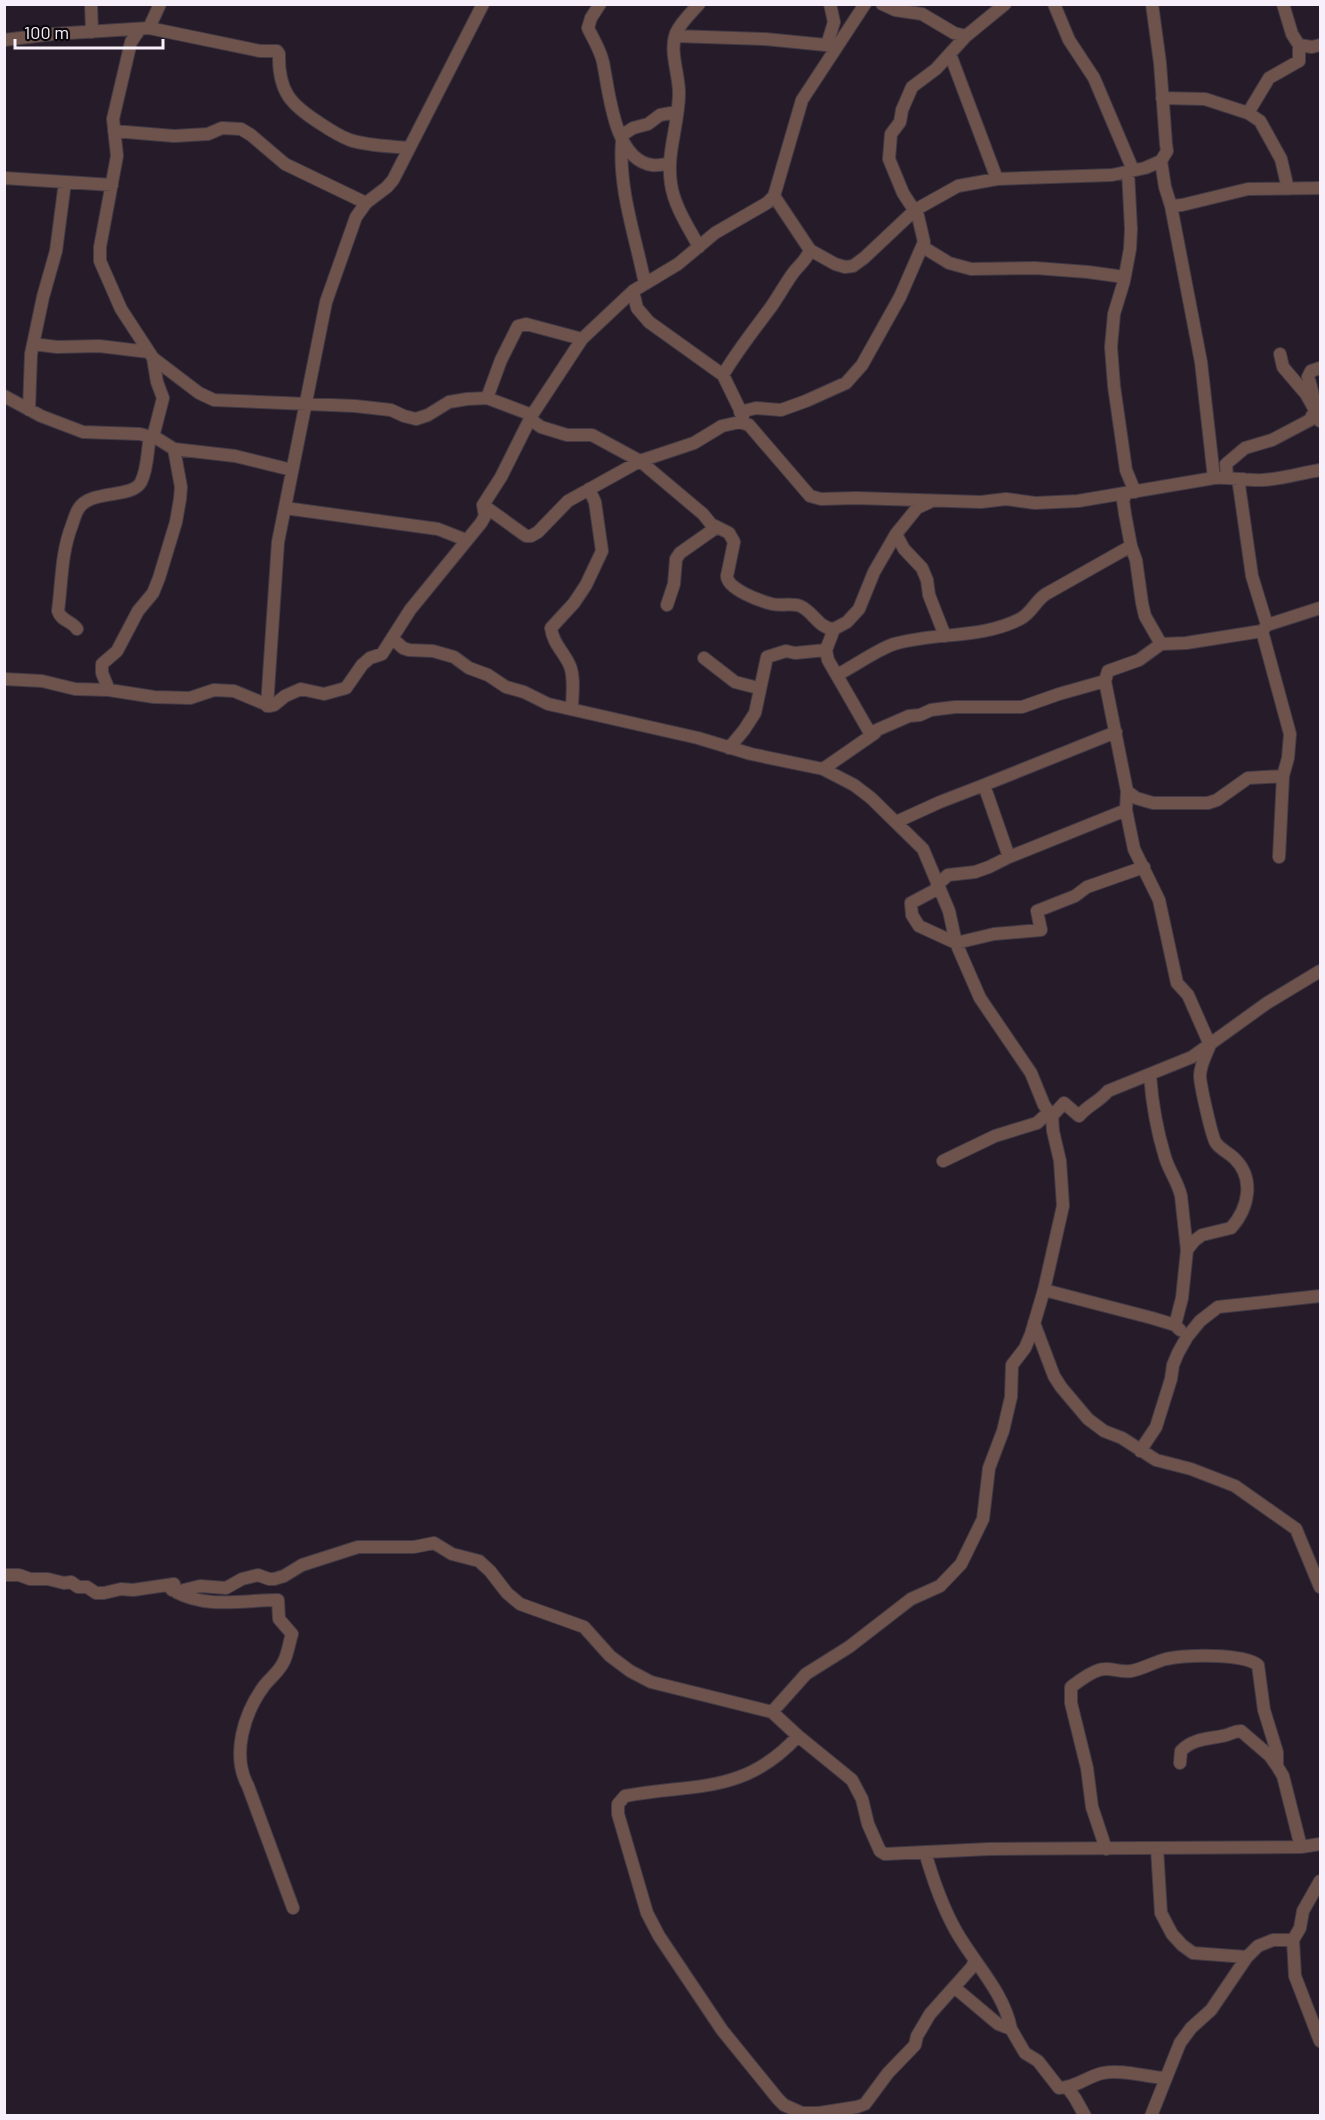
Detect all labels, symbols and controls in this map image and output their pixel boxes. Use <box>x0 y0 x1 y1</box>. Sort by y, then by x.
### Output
scale bar <box>15 12 164 50</box>
text: 100 m <box>24 21 69 43</box>

